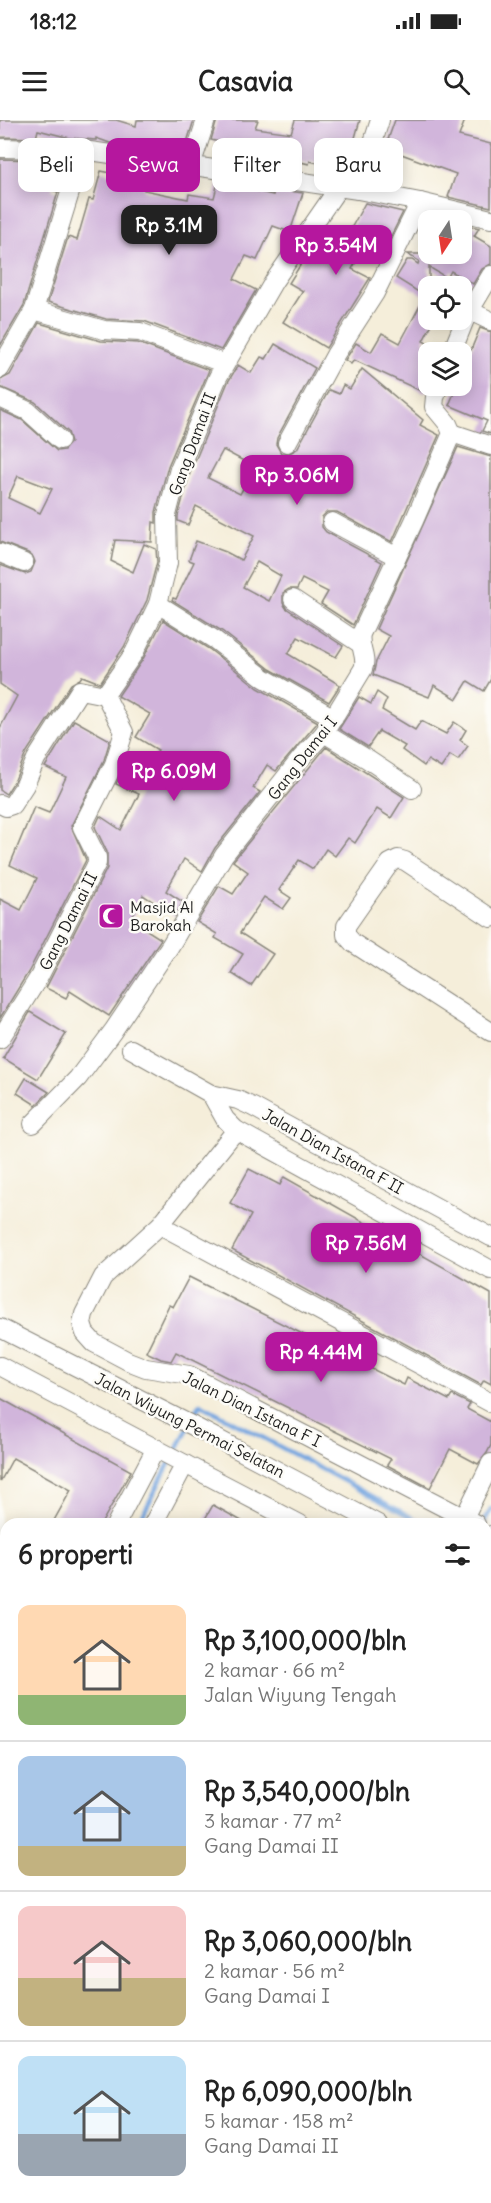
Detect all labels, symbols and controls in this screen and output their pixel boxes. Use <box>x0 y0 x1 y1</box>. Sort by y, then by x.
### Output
text: 18:12 <box>30 7 77 35</box>
text: Casavia <box>198 64 293 98</box>
icon: menu <box>18 65 51 98</box>
icon: search <box>440 65 473 98</box>
chip: Beli <box>18 138 94 192</box>
chip: Sewa <box>106 138 200 192</box>
chip: Filter <box>212 138 302 192</box>
chip: Baru <box>314 138 403 192</box>
pin: Rp 3.1M <box>114 205 224 256</box>
north arrow <box>418 210 472 264</box>
map controls <box>418 210 472 396</box>
text: Rp 3.1M <box>135 212 203 237</box>
pin: Rp 3.54M <box>274 225 398 276</box>
text: Rp 3.54M <box>294 232 378 257</box>
button: locate <box>418 276 472 330</box>
button: layers <box>418 342 472 396</box>
street label: Gang Damai II <box>164 390 220 498</box>
pin: Rp 3.06M <box>235 455 359 506</box>
text: Rp 3.06M <box>254 462 340 487</box>
street label: Gang Damai I <box>263 712 341 804</box>
pin: Rp 6.09M <box>112 751 236 802</box>
text: Rp 6.09M <box>131 758 217 783</box>
street label: Gang Damai II <box>35 868 101 974</box>
place label: Masjid Al Barokah <box>130 897 194 935</box>
mosque icon: Masjid Al Barokah <box>96 901 126 931</box>
street label: Jalan Dian Istana F II <box>259 1104 407 1198</box>
pin: Rp 7.56M <box>304 1223 428 1274</box>
text: Rp 7.56M <box>325 1230 407 1255</box>
pin: Rp 4.44M <box>259 1332 383 1383</box>
text: Rp 4.44M <box>279 1339 363 1364</box>
street label: Jalan Dian Istana F I <box>180 1367 324 1451</box>
street label: Jalan Wiyung Permai Selatan <box>92 1368 288 1482</box>
text: 6 properti <box>18 1538 133 1571</box>
icon: filters <box>441 1538 474 1571</box>
text: Rp 3,100,000/bln <box>204 1624 406 1657</box>
icon: home <box>66 1629 138 1701</box>
text: 2 kamar · 66 m² <box>204 1657 345 1682</box>
text: Jalan Wiyung Tengah <box>204 1682 397 1707</box>
text: Rp 3,540,000/bln <box>204 1775 410 1808</box>
icon: home <box>66 1780 138 1852</box>
text: 3 kamar · 77 m² <box>204 1808 342 1833</box>
text: Gang Damai II <box>204 1833 339 1858</box>
text: Rp 3,060,000/bln <box>204 1925 412 1958</box>
icon: home <box>66 1930 138 2002</box>
text: 2 kamar · 56 m² <box>204 1958 345 1983</box>
text: Gang Damai I <box>204 1983 330 2008</box>
text: Rp 6,090,000/bln <box>204 2075 412 2108</box>
icon: home <box>66 2080 138 2152</box>
text: 5 kamar · 158 m² <box>204 2108 354 2133</box>
text: Gang Damai II <box>204 2133 339 2158</box>

